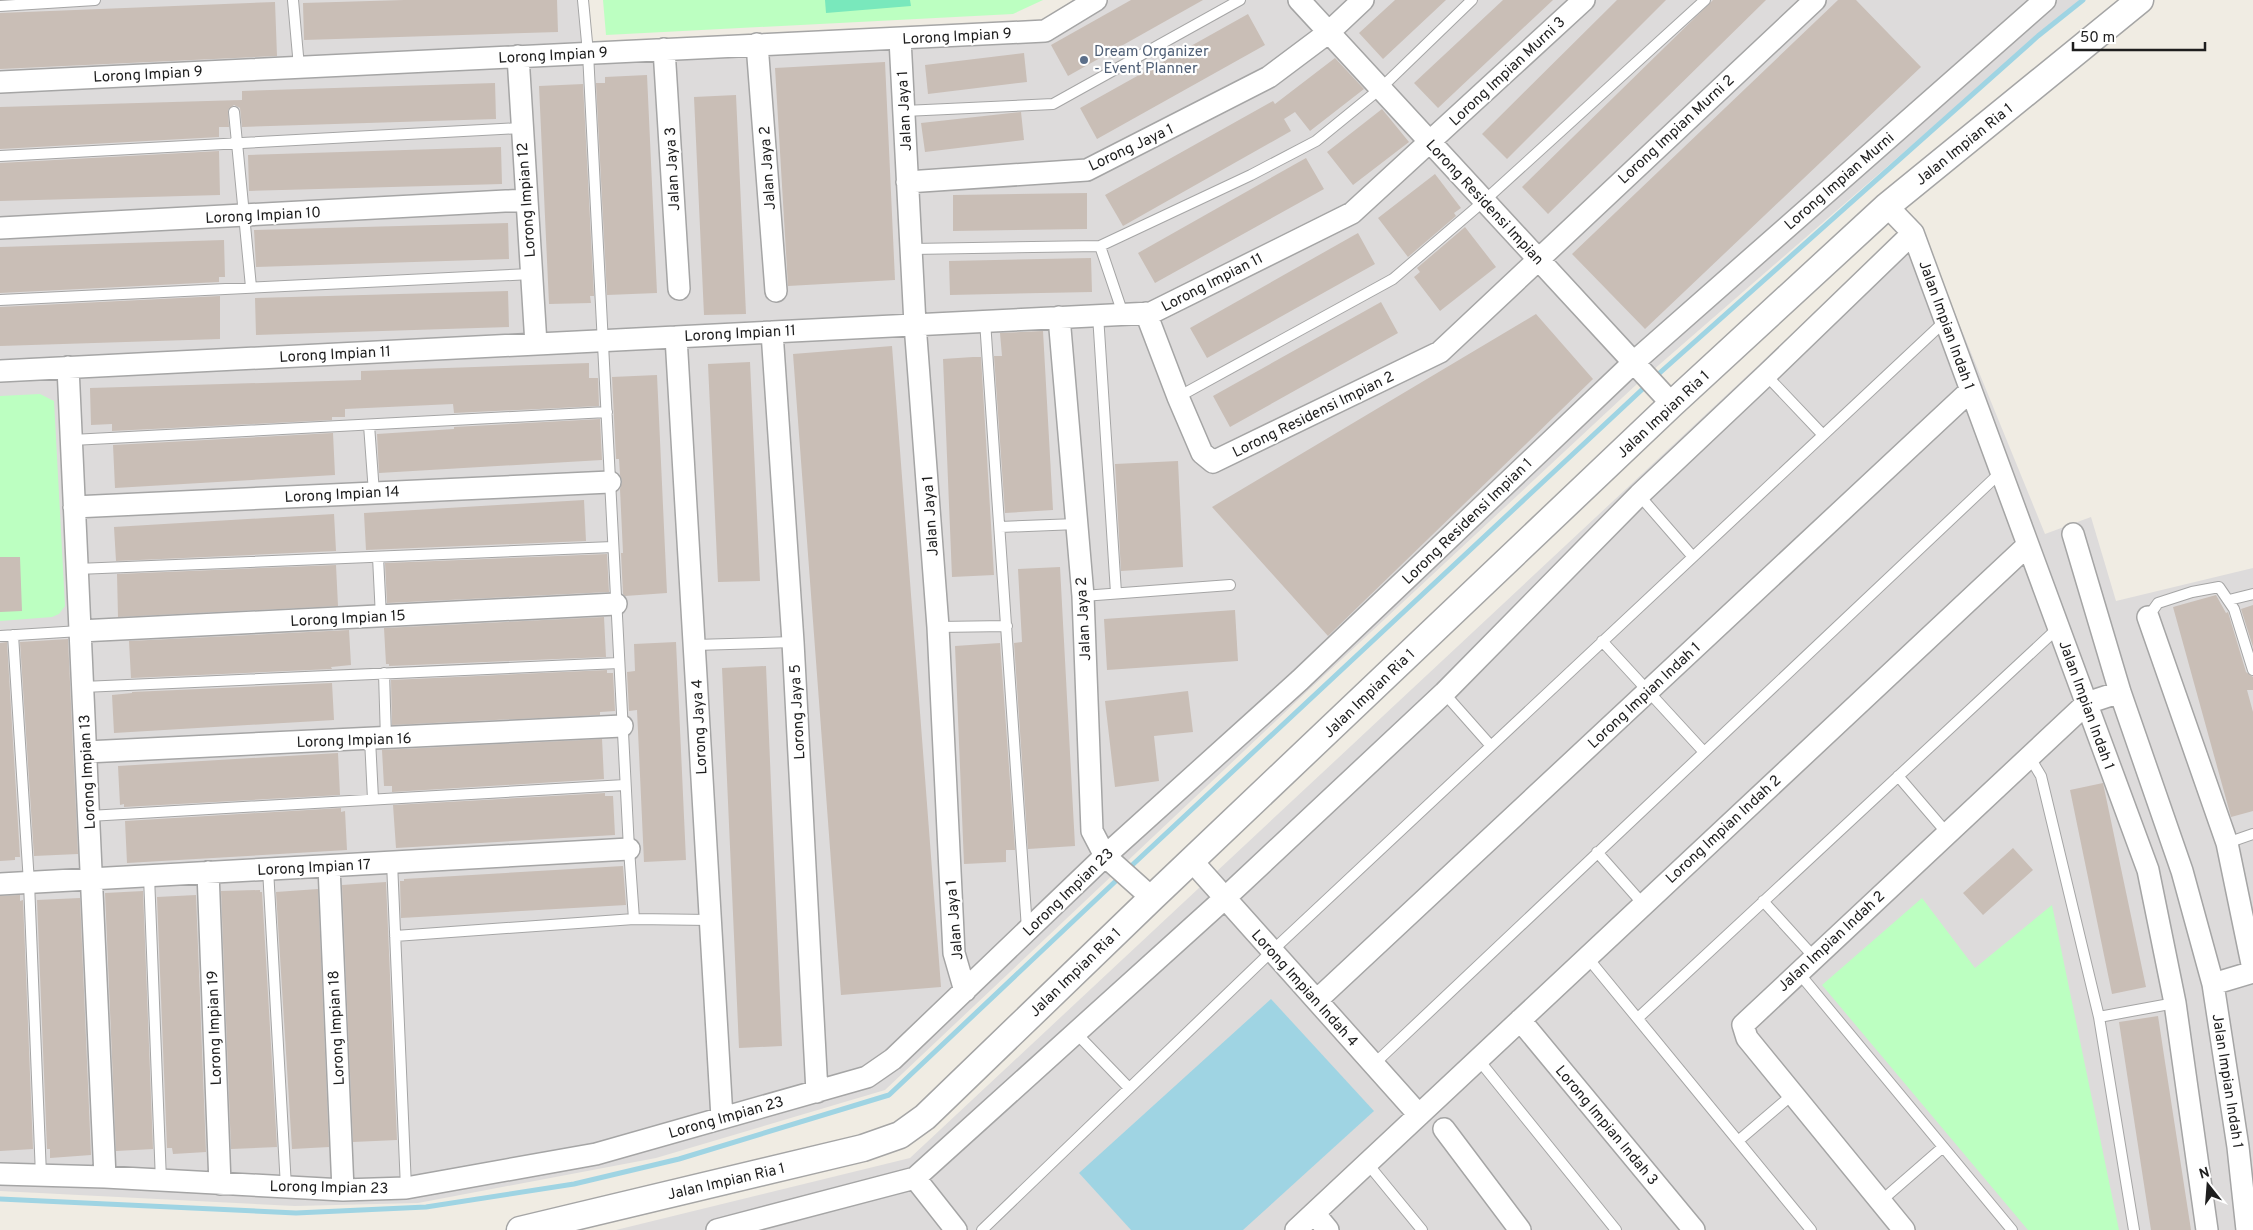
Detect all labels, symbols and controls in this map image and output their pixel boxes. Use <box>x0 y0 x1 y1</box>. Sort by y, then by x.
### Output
street label: Lorong Impian Murni 3 <box>1446 13 1570 131</box>
scale bar <box>2073 20 2206 52</box>
street label: Lorong Impian 9 <box>902 25 1012 50</box>
text: 50 m <box>2080 29 2115 48</box>
place label: Dream Organizer - Event Planner <box>1094 43 1209 79</box>
street label: Lorong Impian 9 <box>498 44 608 69</box>
marker: Dream Organizer - Event Planner <box>1078 54 1090 66</box>
street label: Lorong Impian 9 <box>93 63 203 88</box>
street label: Jalan Jaya 1 <box>894 70 917 152</box>
street label: Lorong Impian Murni 2 <box>1615 71 1739 189</box>
street label: Jalan Impian Ria 1 <box>1912 100 2018 190</box>
street label: Lorong Jaya 1 <box>1086 120 1177 176</box>
street label: Jalan Jaya 2 <box>756 125 781 211</box>
street label: Jalan Jaya 3 <box>662 126 685 211</box>
street label: Lorong Impian Murni <box>1781 129 1899 235</box>
street label: Lorong Residensi Impian <box>1421 136 1547 270</box>
street label: Lorong Impian 12 <box>514 142 541 258</box>
street label: Lorong Impian 10 <box>205 204 321 229</box>
street label: Lorong Impian 11 <box>1159 250 1267 317</box>
street label: Jalan Impian Indah 1 <box>1913 258 1978 393</box>
street label: Lorong Impian 11 <box>684 322 796 347</box>
street label: Lorong Impian 11 <box>279 343 391 368</box>
street label: Jalan Impian Ria 1 <box>1614 367 1715 463</box>
street label: Lorong Residensi Impian 2 <box>1230 368 1398 463</box>
street label: Lorong Residensi Impian 1 <box>1399 455 1537 589</box>
street label: Jalan Jaya 1 <box>919 475 944 557</box>
street label: Lorong Impian 14 <box>284 483 400 508</box>
street label: Jalan Jaya 2 <box>1073 576 1096 662</box>
street label: Lorong Impian 15 <box>290 607 406 632</box>
street label: Jalan Impian Indah 1 <box>2053 638 2118 773</box>
street label: Lorong Impian Indah 1 <box>1585 639 1705 753</box>
street label: Jalan Impian Ria 1 <box>1320 645 1420 743</box>
street label: Lorong Jaya 5 <box>787 664 810 760</box>
street label: Lorong Jaya 4 <box>689 679 712 775</box>
street label: Lorong Impian 13 <box>76 714 101 830</box>
street label: Lorong Impian 16 <box>296 730 412 753</box>
street label: Lorong Impian Indah 2 <box>1662 772 1786 889</box>
street label: Lorong Impian 23 <box>1020 845 1118 941</box>
street label: Lorong Impian 17 <box>257 856 372 881</box>
street label: Jalan Jaya 1 <box>943 879 968 961</box>
street label: Jalan Impian Indah 2 <box>1774 887 1890 997</box>
street label: Jalan Impian Ria 1 <box>1026 924 1126 1022</box>
street label: Lorong Impian Indah 4 <box>1246 927 1361 1051</box>
street label: Lorong Impian 19 <box>204 970 227 1086</box>
street label: Lorong Impian 18 <box>325 970 350 1086</box>
street label: Jalan Impian Indah 1 <box>2206 1012 2247 1150</box>
street label: Lorong Impian Indah 3 <box>1550 1062 1662 1190</box>
street label: Lorong Impian 23 <box>667 1093 786 1144</box>
street label: Jalan Impian Ria 1 <box>666 1160 787 1205</box>
north arrow <box>2183 1160 2233 1210</box>
text: N <box>2197 1164 2212 1184</box>
street label: Lorong Impian 23 <box>269 1178 389 1199</box>

